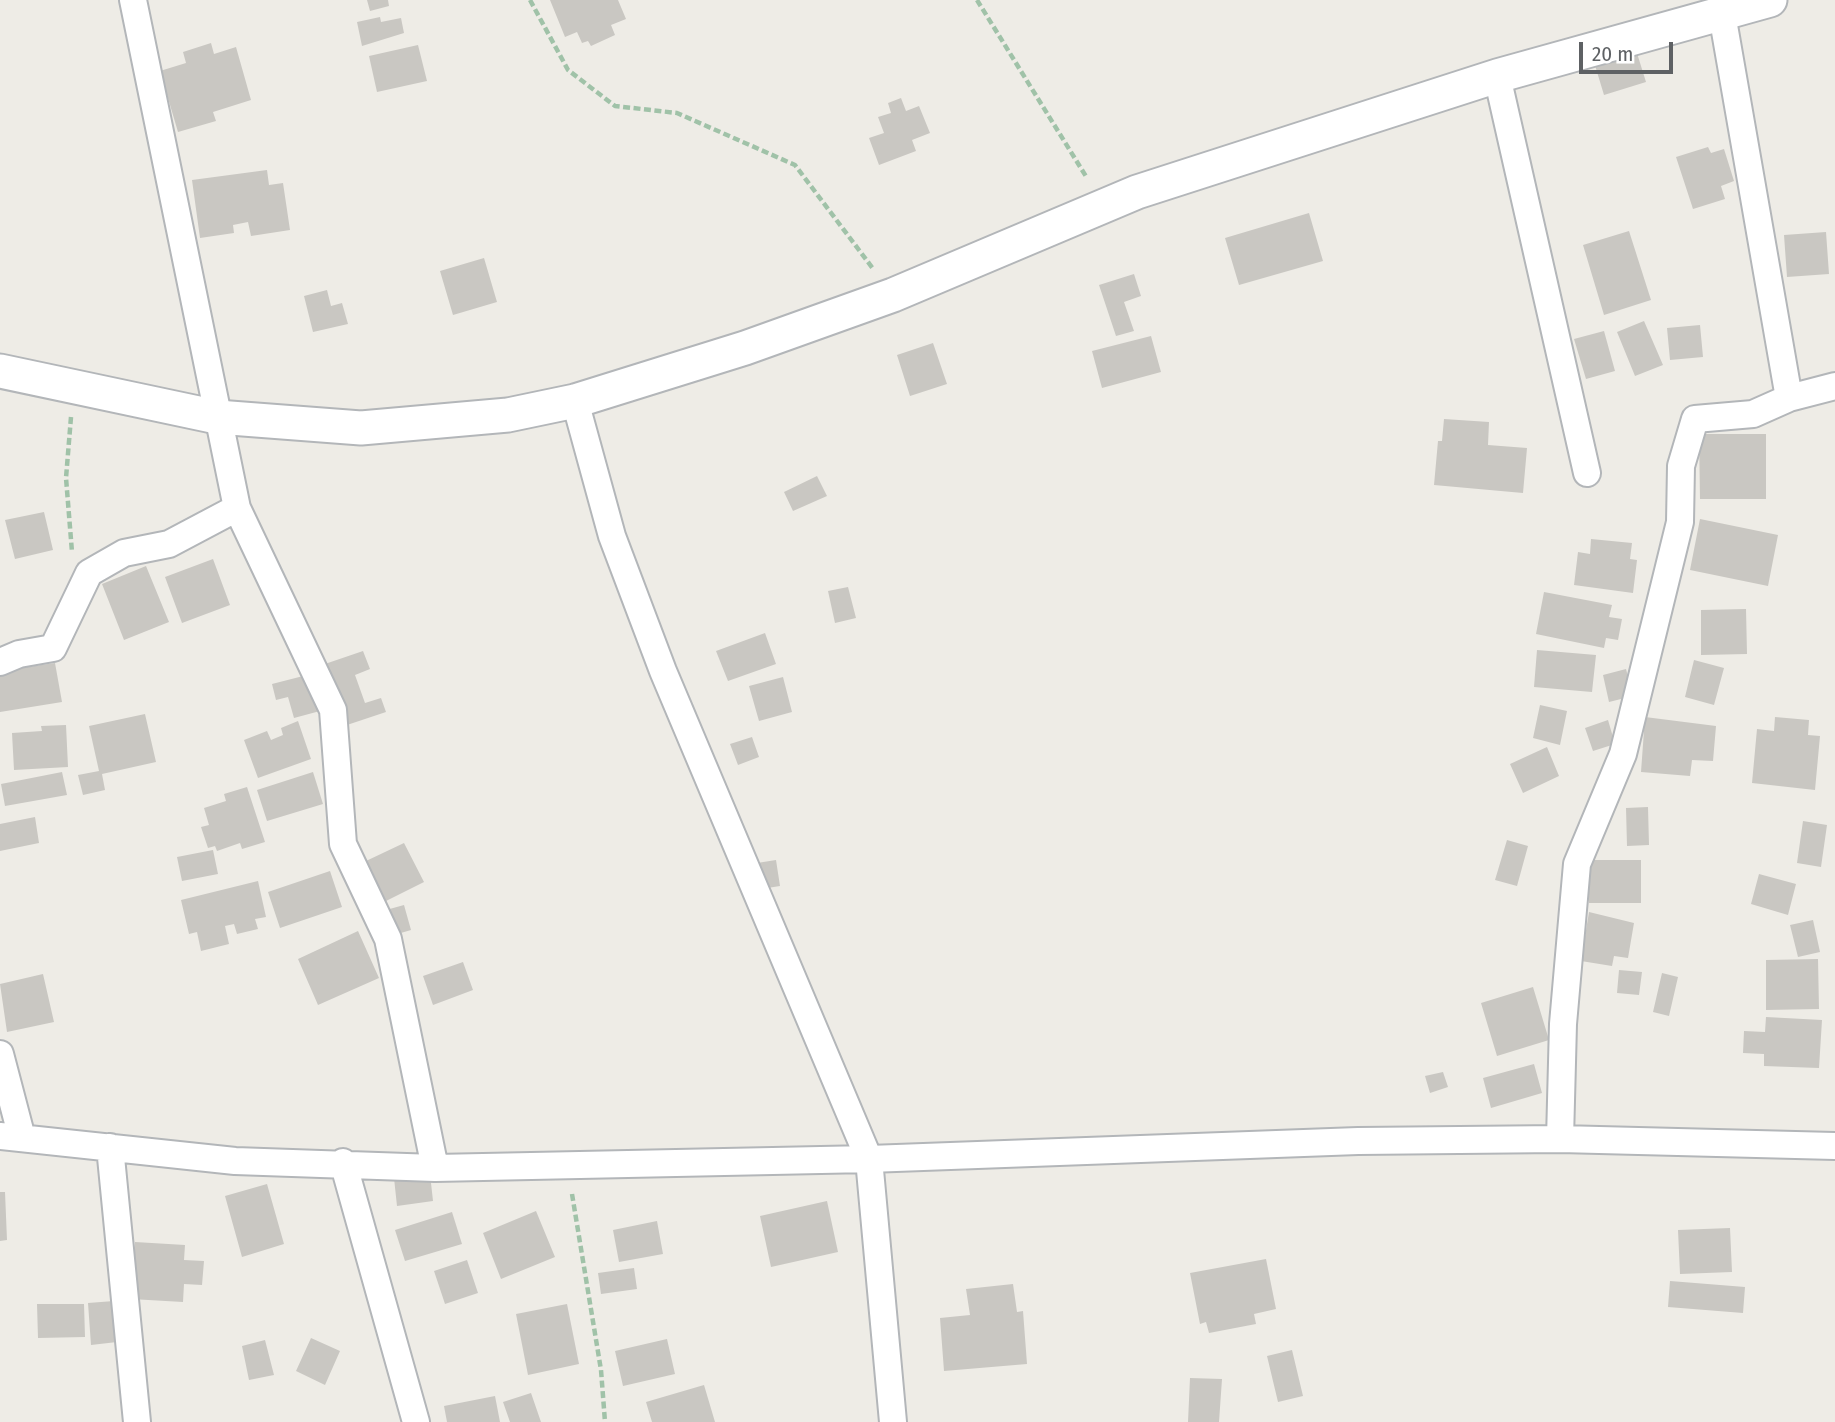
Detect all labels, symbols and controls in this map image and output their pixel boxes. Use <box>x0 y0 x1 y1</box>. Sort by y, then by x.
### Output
scale bar <box>1583 28 1678 72</box>
text: 20 m <box>1592 41 1633 67</box>

